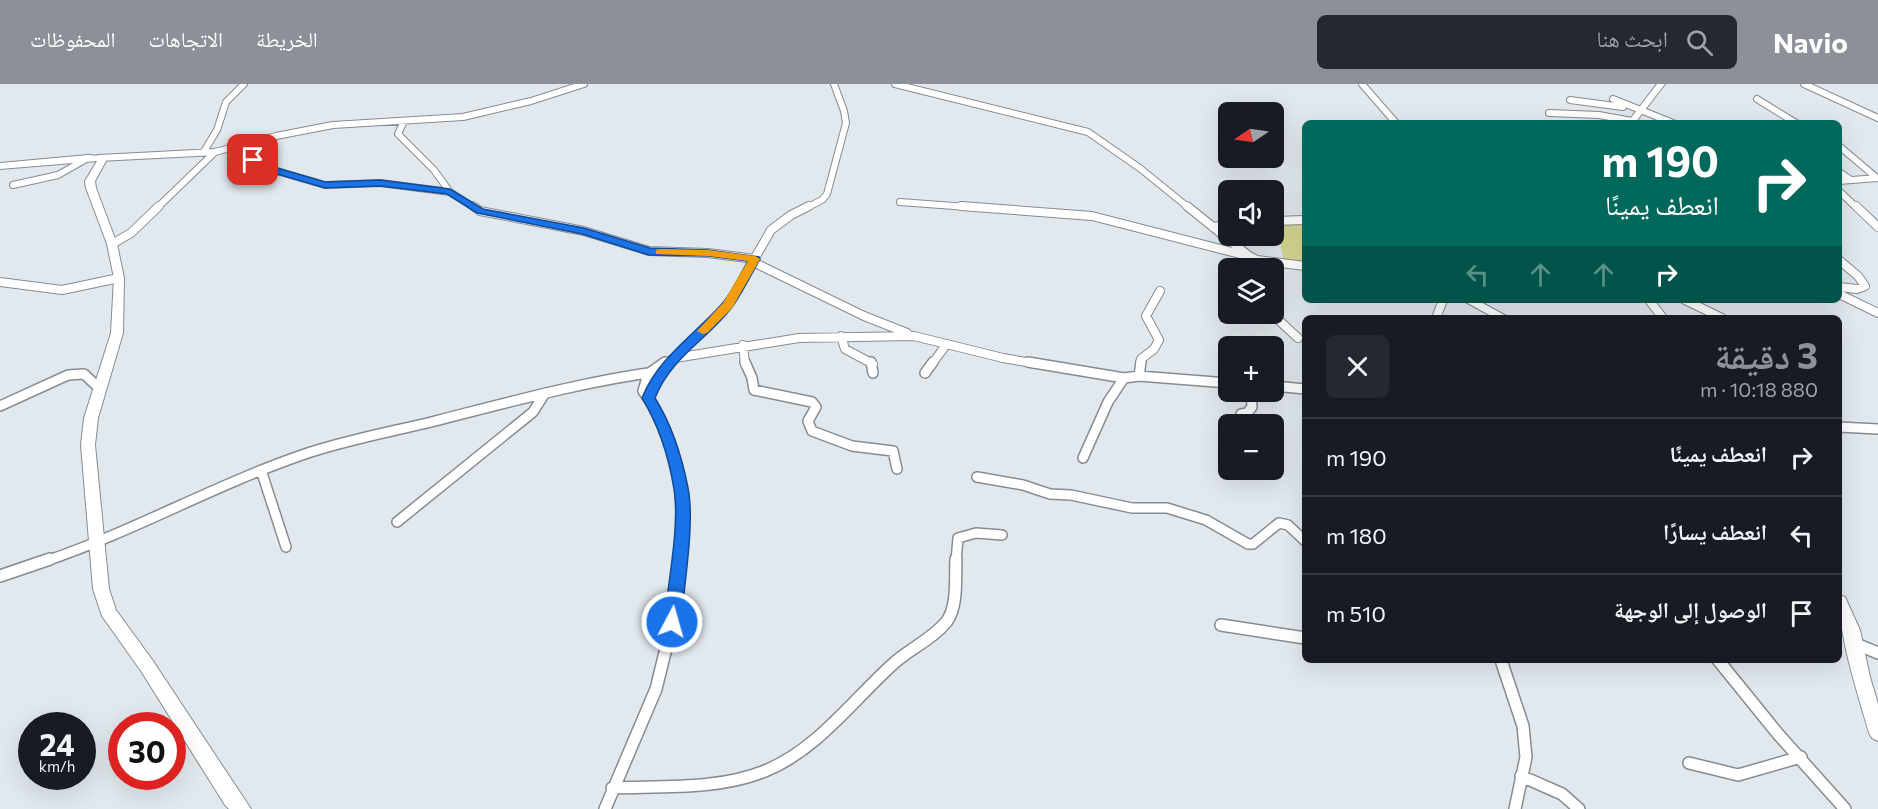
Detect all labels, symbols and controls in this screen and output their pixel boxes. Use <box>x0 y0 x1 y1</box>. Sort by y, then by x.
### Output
search box <box>1317 15 1737 69</box>
text: ابحث هنا <box>1597 25 1668 52</box>
text: Navio <box>1773 25 1848 59</box>
text: المحفوظات <box>30 26 115 51</box>
text: الاتجاهات <box>148 26 223 51</box>
text: الخريطة <box>256 26 318 51</box>
icon: search <box>1683 26 1716 59</box>
north arrow <box>1218 102 1284 168</box>
map controls <box>1218 102 1284 480</box>
pin <box>227 134 278 185</box>
text: 190 m <box>1601 134 1719 186</box>
icon: arrive <box>236 143 269 176</box>
icon: right <box>1740 144 1818 222</box>
button: sound <box>1218 180 1284 246</box>
text: انعطف يمينًا <box>1605 188 1719 221</box>
button: layers <box>1218 258 1284 324</box>
icon: left <box>1461 258 1494 291</box>
icon: ahead <box>1524 258 1557 291</box>
icon: ahead <box>1587 258 1620 291</box>
icon: right <box>1650 258 1683 291</box>
text: 3 دقيقة <box>1715 332 1818 376</box>
button: close <box>1326 335 1389 398</box>
button: + <box>1218 336 1284 402</box>
text: 880 m · 10:18 <box>1700 377 1818 401</box>
button: − <box>1218 414 1284 480</box>
text: انعطف يمينًا <box>1669 440 1767 467</box>
icon: right <box>1785 441 1818 474</box>
text: 190 m <box>1326 444 1387 471</box>
text: انعطف يسارًا <box>1663 518 1767 545</box>
icon: left <box>1785 519 1818 552</box>
text: 180 m <box>1326 522 1387 549</box>
position arrow <box>640 590 704 654</box>
text: الوصول إلى الوجهة <box>1614 596 1767 623</box>
icon: arrive <box>1785 597 1818 630</box>
text: 510 m <box>1326 600 1386 627</box>
speed limit sign: 30 <box>108 712 186 790</box>
text: 24 <box>39 725 75 762</box>
text: km/h <box>39 757 75 775</box>

